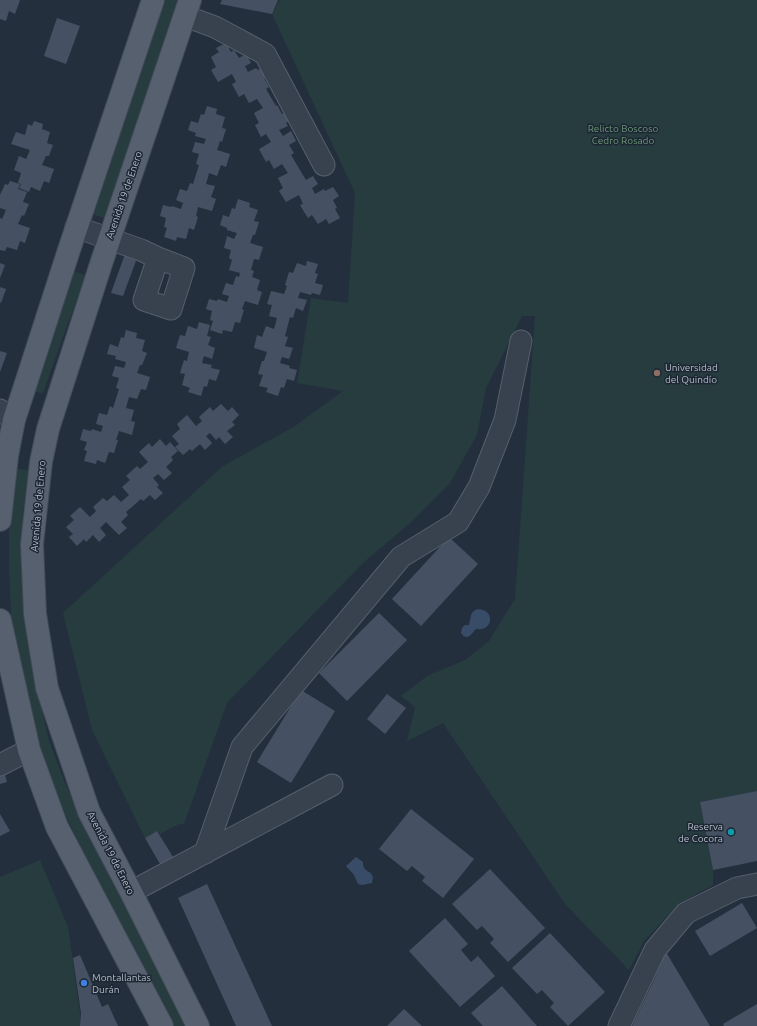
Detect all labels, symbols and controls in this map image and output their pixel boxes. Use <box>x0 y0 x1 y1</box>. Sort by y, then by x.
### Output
park label: Relicto Boscoso Cedro Rosado <box>588 123 658 146</box>
street label: Avenida 19 de Enero <box>104 150 144 240</box>
place label: Universidad del Quindío <box>665 362 718 385</box>
marker: Universidad del Quindío <box>652 368 662 378</box>
street label: Avenida 19 de Enero <box>29 460 47 552</box>
street label: Avenida 19 de Enero <box>85 810 137 897</box>
place label: Reserva de Cocora <box>678 821 723 844</box>
marker: Reserva de Cocora <box>726 827 736 837</box>
place label: Montallantas Durán <box>92 972 151 995</box>
marker: Montallantas Durán <box>79 978 89 988</box>

